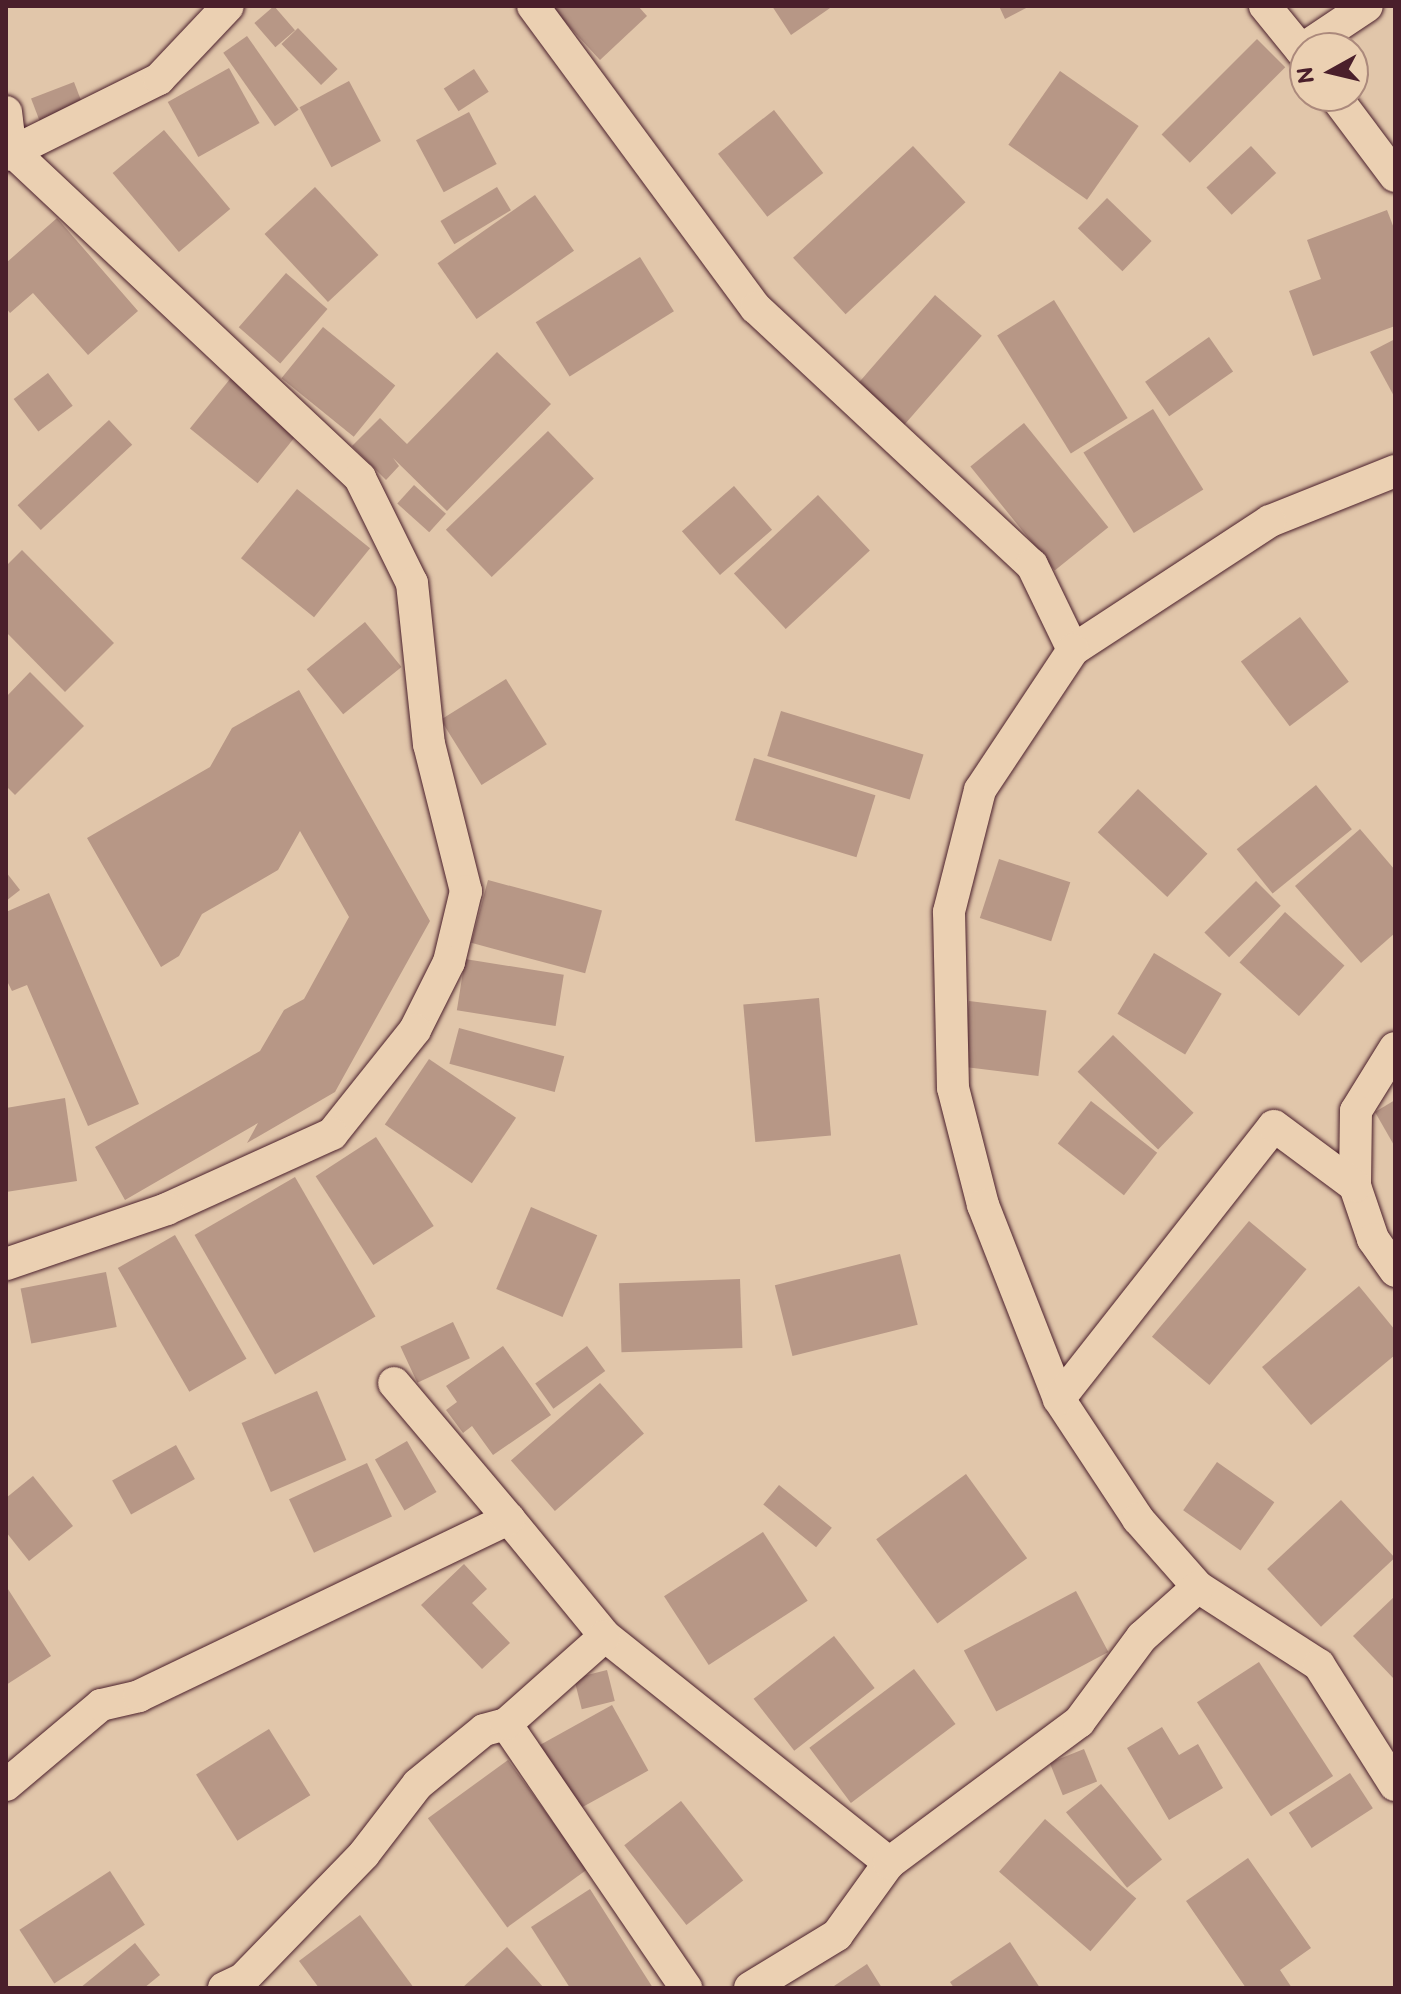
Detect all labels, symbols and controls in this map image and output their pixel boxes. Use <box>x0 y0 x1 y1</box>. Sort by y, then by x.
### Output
north arrow <box>1289 32 1369 112</box>
text: N <box>1292 65 1321 85</box>

